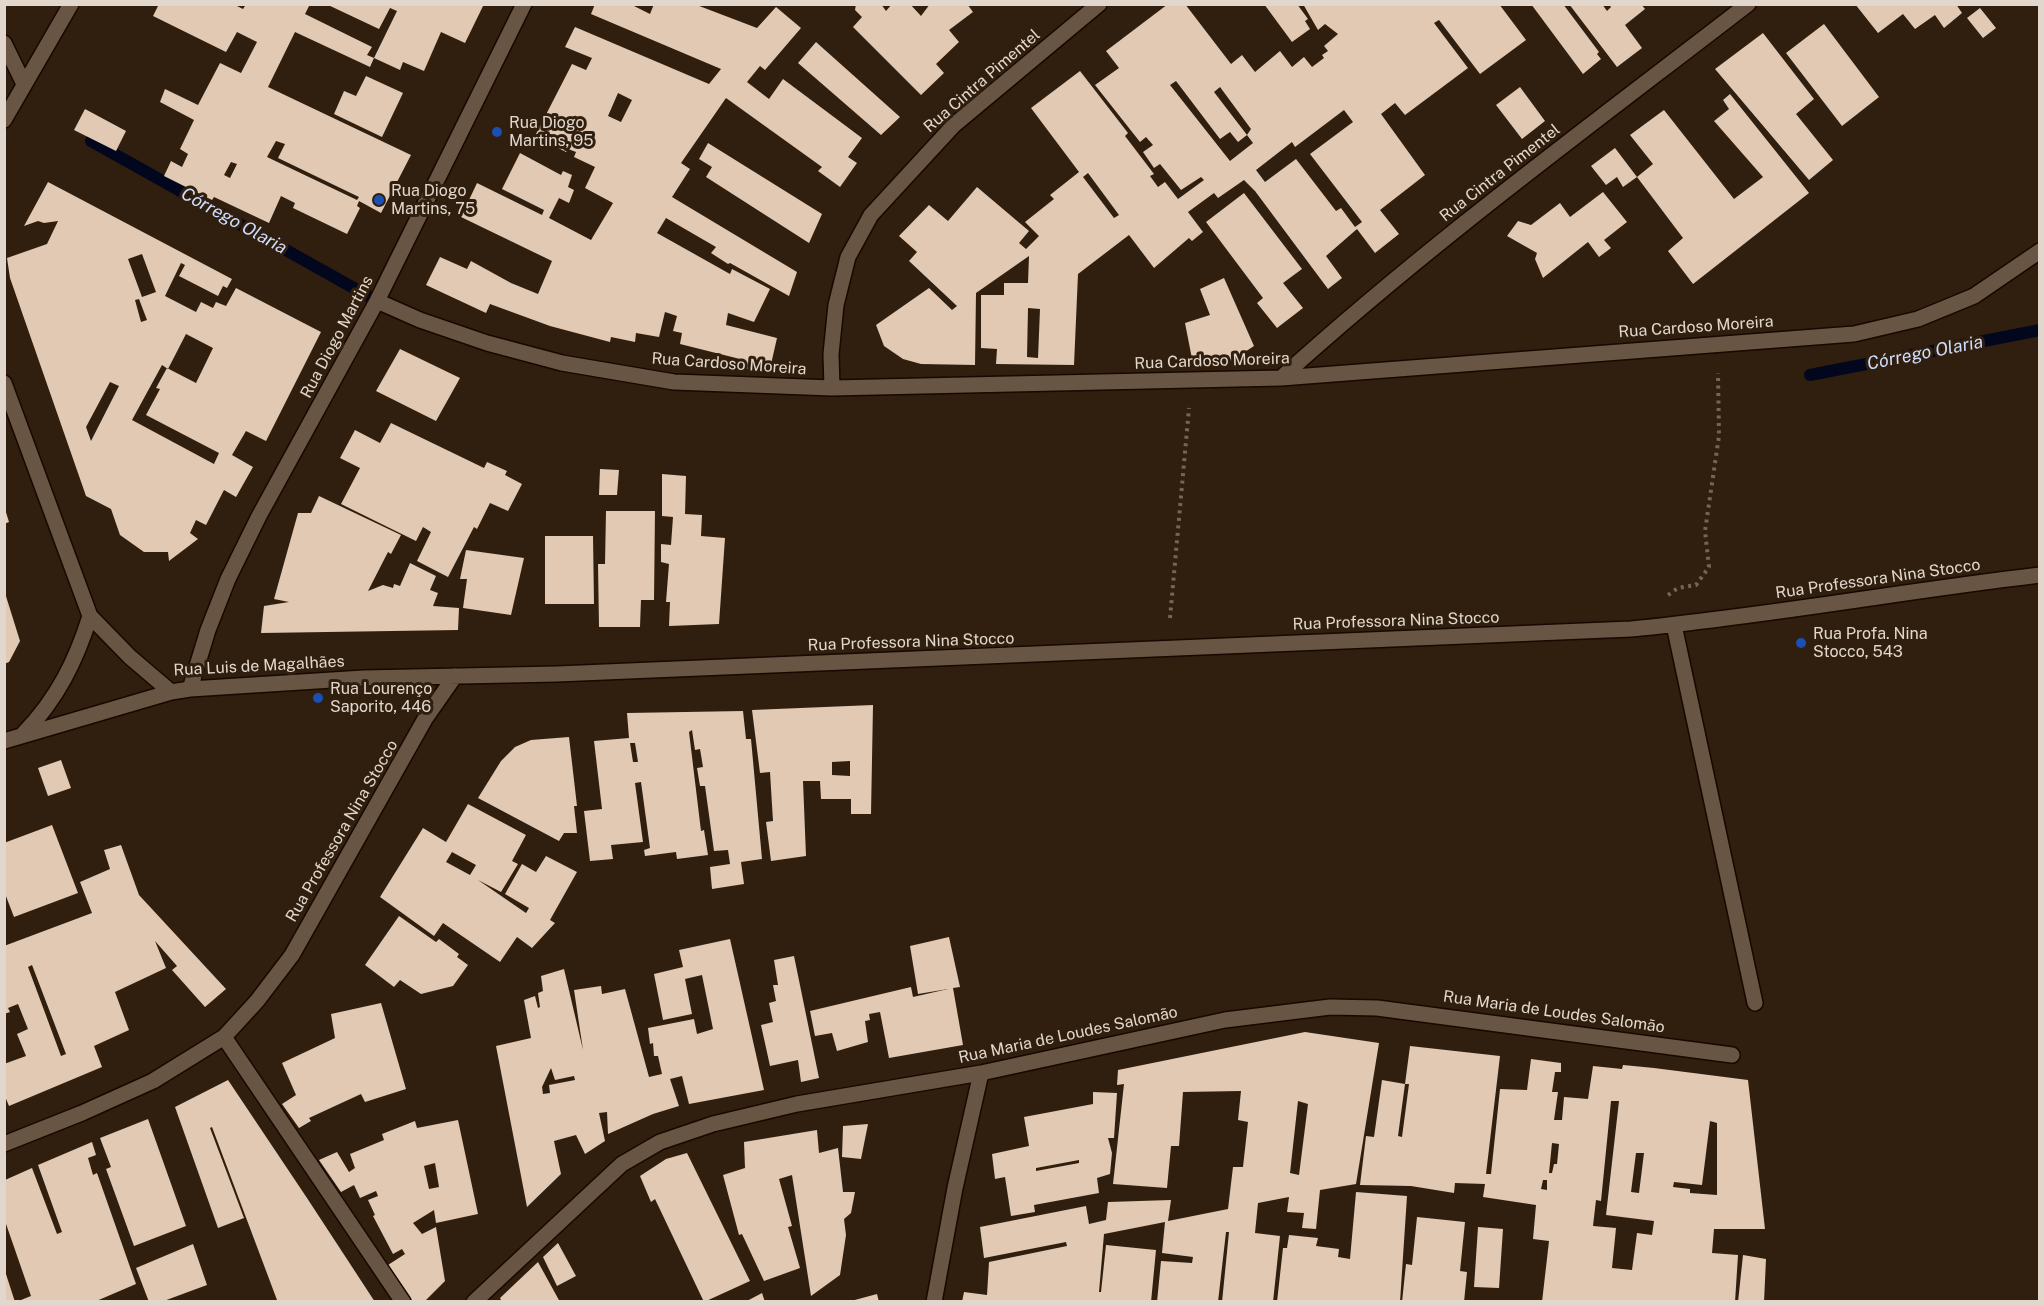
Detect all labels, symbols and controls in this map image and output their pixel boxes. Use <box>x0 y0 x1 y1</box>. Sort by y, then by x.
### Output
street label: Rua Cintra Pimentel <box>920 25 1044 137</box>
place label: Rua Diogo Martins, 95 <box>509 113 594 151</box>
street label: Rua Cintra Pimentel <box>1436 120 1564 226</box>
marker: Rua Diogo Martins, 95 <box>490 125 504 139</box>
place label: Rua Diogo Martins, 75 <box>391 181 475 219</box>
water label: Córrego Olaria <box>177 183 291 259</box>
marker: Rua Diogo Martins, 75 <box>372 193 386 207</box>
street label: Rua Diogo Martins <box>297 272 377 402</box>
street label: Rua Cardoso Moreira <box>1618 312 1774 342</box>
water label: Córrego Olaria <box>1865 331 1985 375</box>
street label: Rua Cardoso Moreira <box>651 349 807 379</box>
street label: Rua Cardoso Moreira <box>1134 349 1290 373</box>
street label: Rua Professora Nina Stocco <box>1774 555 1982 603</box>
street label: Rua Professora Nina Stocco <box>1292 608 1500 634</box>
place label: Rua Profa. Nina Stocco, 543 <box>1813 624 1928 662</box>
street label: Rua Professora Nina Stocco <box>807 629 1015 655</box>
marker: Rua Profa. Nina Stocco, 543 <box>1794 636 1808 650</box>
street label: Rua Luis de Magalhães <box>173 652 345 680</box>
place label: Rua Lourenço Saporito, 446 <box>330 679 432 717</box>
marker: Rua Lourenço Saporito, 446 <box>311 691 325 705</box>
street label: Rua Professora Nina Stocco <box>282 737 402 925</box>
street label: Rua Maria de Loudes Salomão <box>1442 987 1666 1037</box>
street label: Rua Maria de Loudes Salomão <box>957 1002 1179 1068</box>

